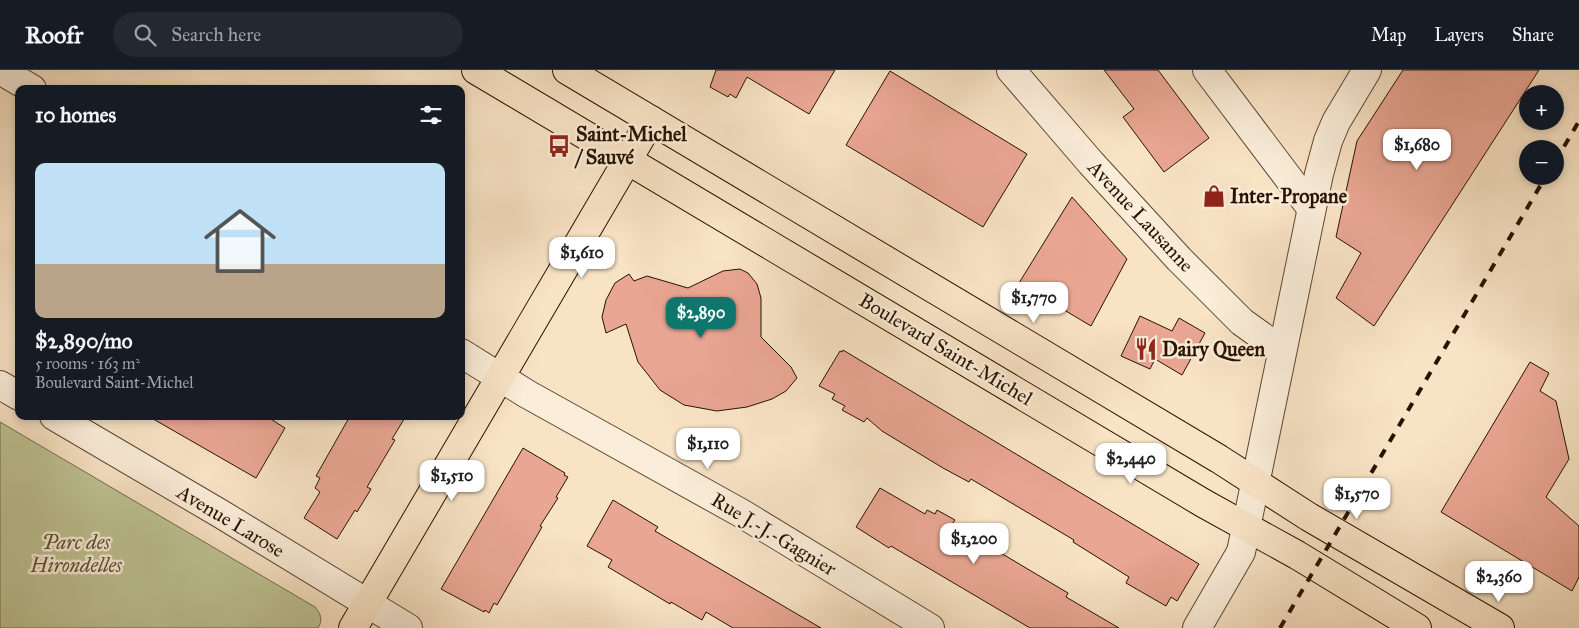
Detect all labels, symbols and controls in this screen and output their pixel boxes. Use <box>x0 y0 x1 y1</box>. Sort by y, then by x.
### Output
search box <box>113 12 463 57</box>
text: Roofr <box>25 20 83 50</box>
icon: search <box>131 21 159 49</box>
text: Search here <box>171 23 261 46</box>
text: Map <box>1371 24 1406 46</box>
text: Layers <box>1434 24 1484 46</box>
text: Share <box>1512 24 1554 46</box>
map controls <box>1519 85 1564 185</box>
button: + <box>1519 85 1564 130</box>
icon: filters <box>417 101 445 129</box>
text: 10 homes <box>35 102 116 128</box>
place label: Saint-Michel / Sauvé <box>574 122 687 169</box>
pin: $1,680 <box>1376 128 1458 171</box>
bus stop icon: Saint-Michel / Sauvé <box>546 133 572 159</box>
text: $1,680 <box>1394 135 1440 154</box>
button: − <box>1519 140 1564 185</box>
street label: Avenue Lausanne <box>1082 154 1199 277</box>
shop icon: Inter-Propane <box>1201 183 1227 209</box>
place label: Inter-Propane <box>1230 184 1348 209</box>
icon: home <box>195 196 285 286</box>
pin: $1,610 <box>541 236 623 279</box>
text: $1,610 <box>560 243 604 262</box>
pin: $1,770 <box>993 282 1075 324</box>
street label: Boulevard Saint-Michel <box>855 288 1038 411</box>
text: $1,770 <box>1011 288 1057 307</box>
pin: $2,890 <box>660 296 742 339</box>
text: $2,890 <box>677 303 725 322</box>
text: $2,890/mo <box>35 328 132 354</box>
restaurant icon: Dairy Queen <box>1133 336 1159 362</box>
place label: Dairy Queen <box>1162 337 1265 362</box>
text: 5 rooms · 163 m² <box>35 354 140 373</box>
text: Boulevard Saint-Michel <box>35 373 194 392</box>
pin: $1,110 <box>667 428 749 470</box>
text: $1,110 <box>687 434 729 453</box>
pin: $2,440 <box>1090 442 1172 485</box>
text: $2,440 <box>1106 449 1156 468</box>
pin: $1,510 <box>411 460 493 502</box>
text: $1,510 <box>431 466 473 485</box>
pin: $1,570 <box>1316 478 1398 520</box>
street label: Avenue Larose <box>172 479 289 562</box>
text: $1,570 <box>1334 484 1380 503</box>
street label: Rue J.-J.-Gagnier <box>707 487 841 582</box>
pin: $1,200 <box>933 522 1015 565</box>
text: $1,200 <box>951 529 997 548</box>
park label: Parc des Hirondelles <box>29 530 123 577</box>
pin: $2,360 <box>1458 560 1540 603</box>
text: $2,360 <box>1476 567 1522 586</box>

